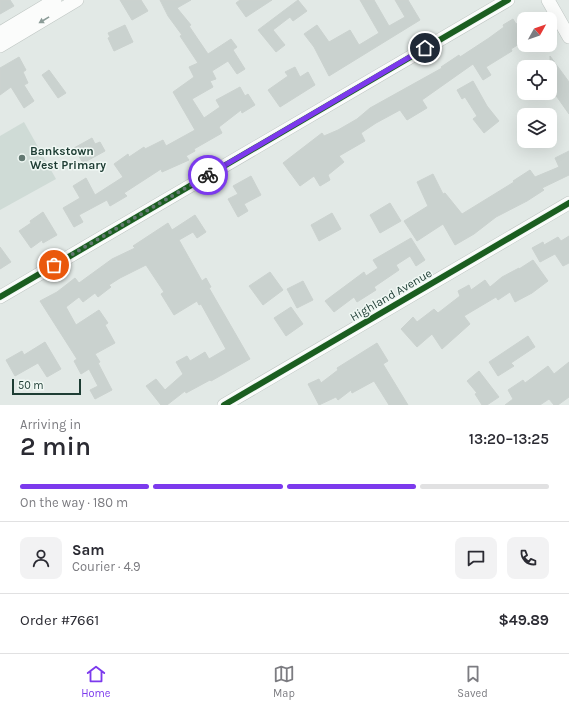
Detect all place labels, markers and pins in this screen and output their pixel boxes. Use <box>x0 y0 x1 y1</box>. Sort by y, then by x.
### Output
pin <box>408 31 442 65</box>
place label: Bankstown West Primary <box>30 144 106 172</box>
marker: Bankstown West Primary <box>17 153 27 163</box>
pin <box>37 248 71 282</box>

